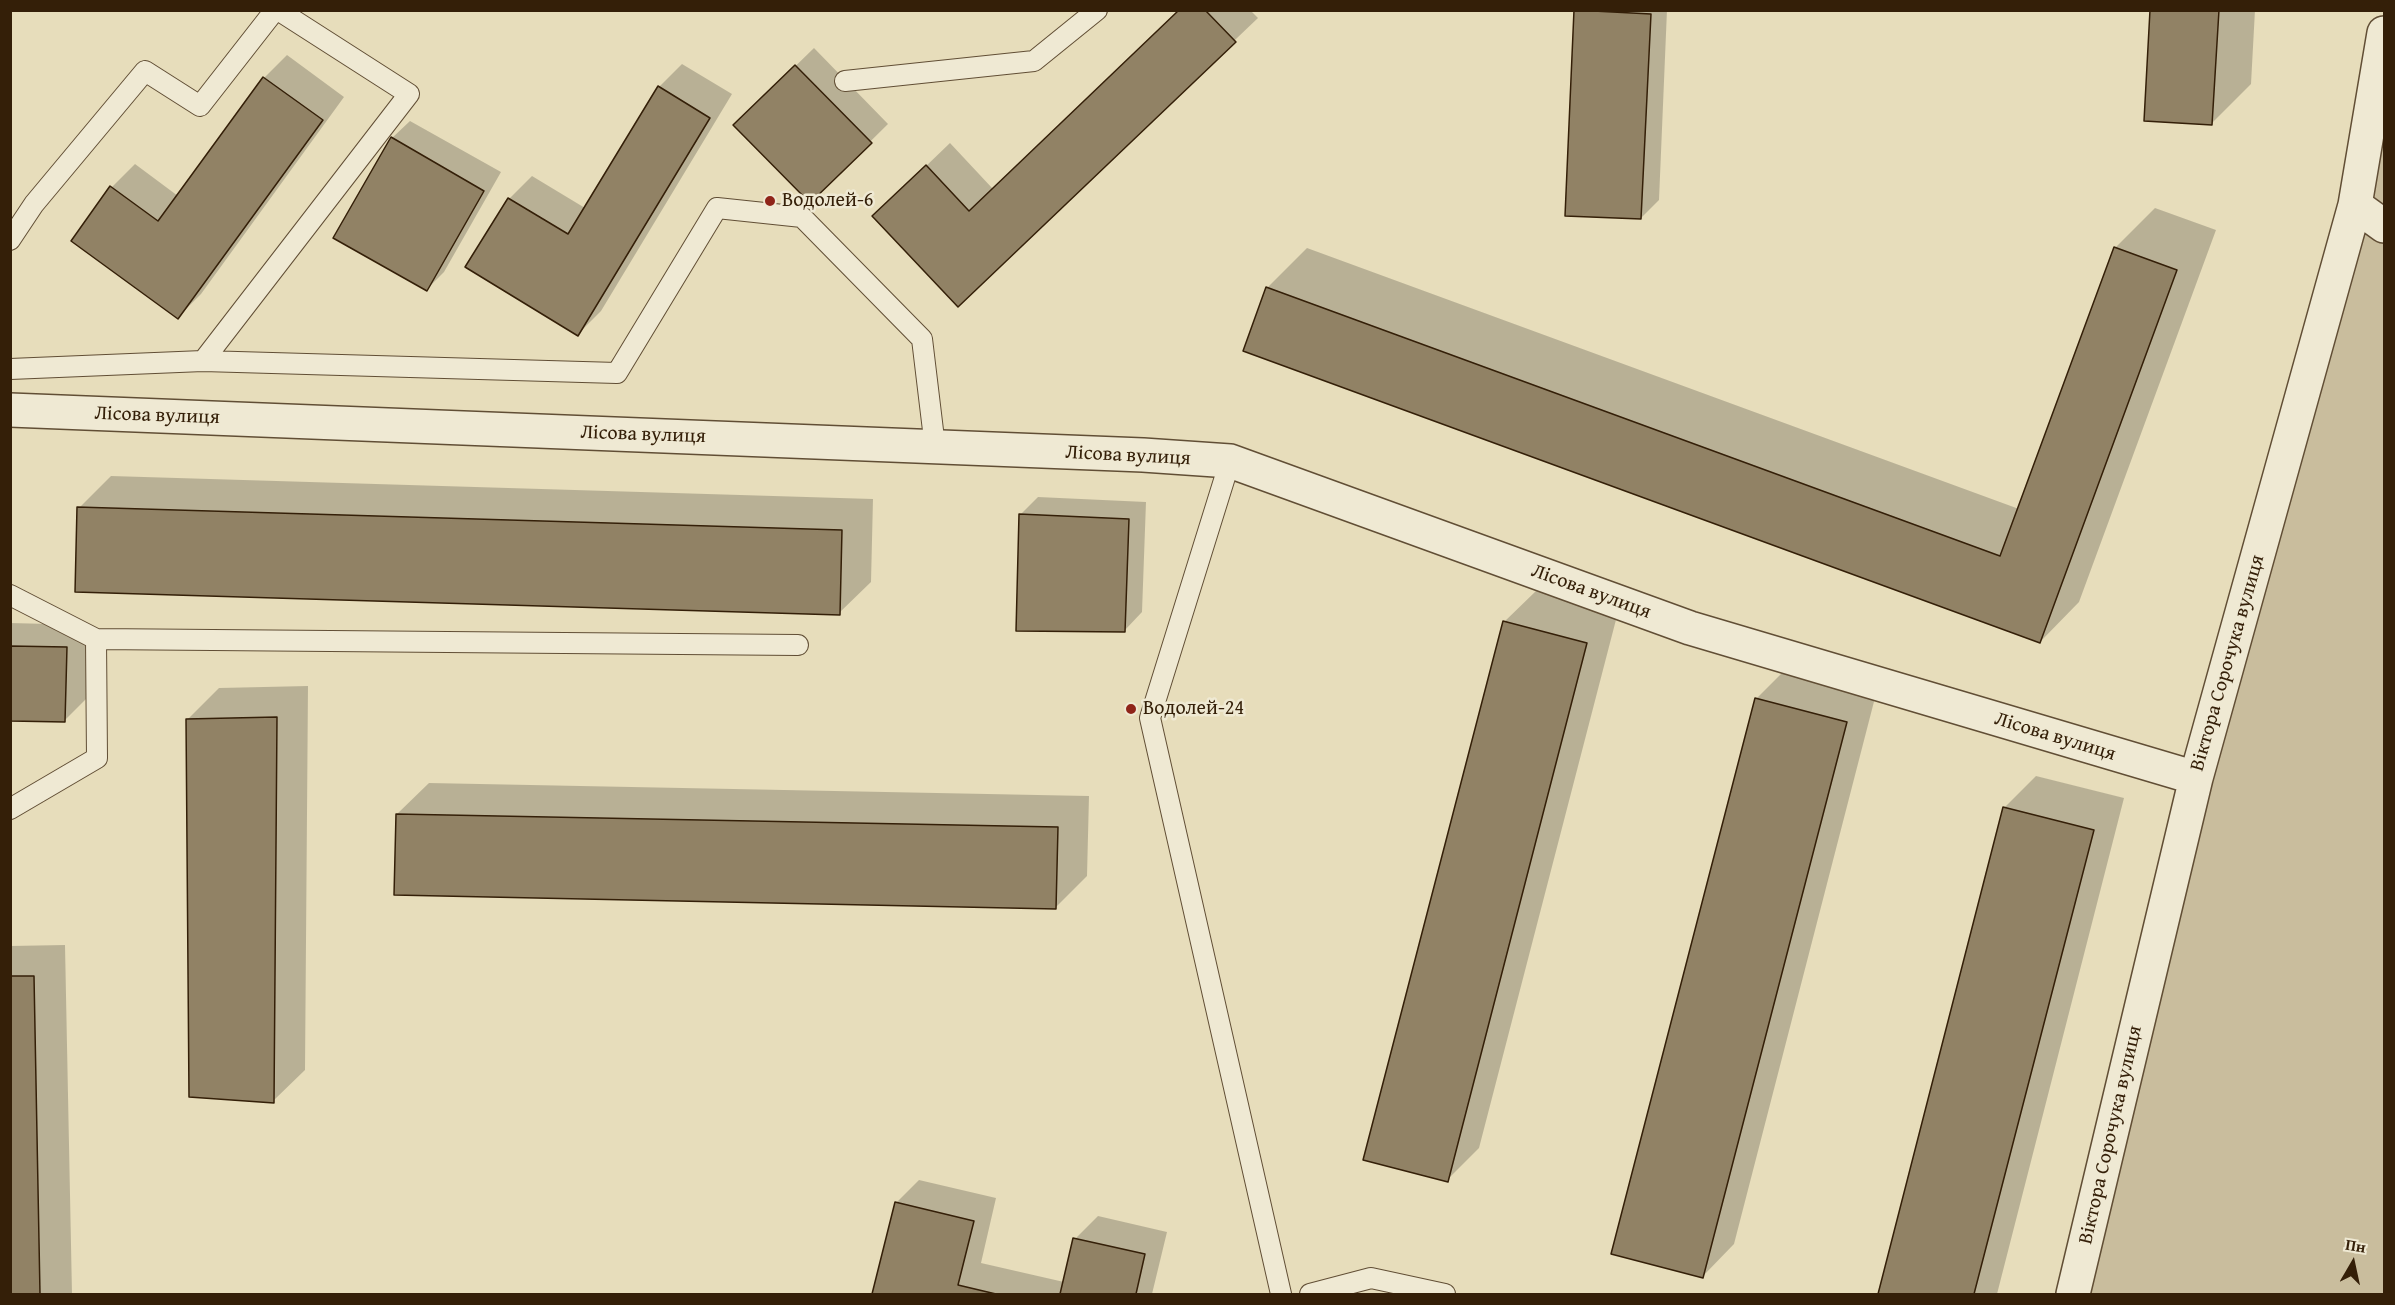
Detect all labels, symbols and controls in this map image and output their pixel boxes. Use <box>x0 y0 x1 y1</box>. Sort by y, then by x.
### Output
place label: Водолей-6 <box>782 189 873 213</box>
marker: Водолей-6 <box>763 194 777 208</box>
street label: Лісова вулиця <box>94 402 220 430</box>
street label: Лісова вулиця <box>580 421 706 449</box>
street label: Лісова вулиця <box>1065 441 1191 471</box>
street label: Віктора Сорочука вулиця <box>2186 552 2270 774</box>
street label: Лісова вулиця <box>1528 559 1654 625</box>
place label: Водолей-24 <box>1143 697 1244 721</box>
marker: Водолей-24 <box>1124 702 1138 716</box>
street label: Лісова вулиця <box>1992 707 2118 767</box>
street label: Віктора Сорочука вулиця <box>2074 1023 2148 1247</box>
text: Пн <box>2344 1232 2368 1259</box>
north arrow <box>2323 1233 2383 1293</box>

